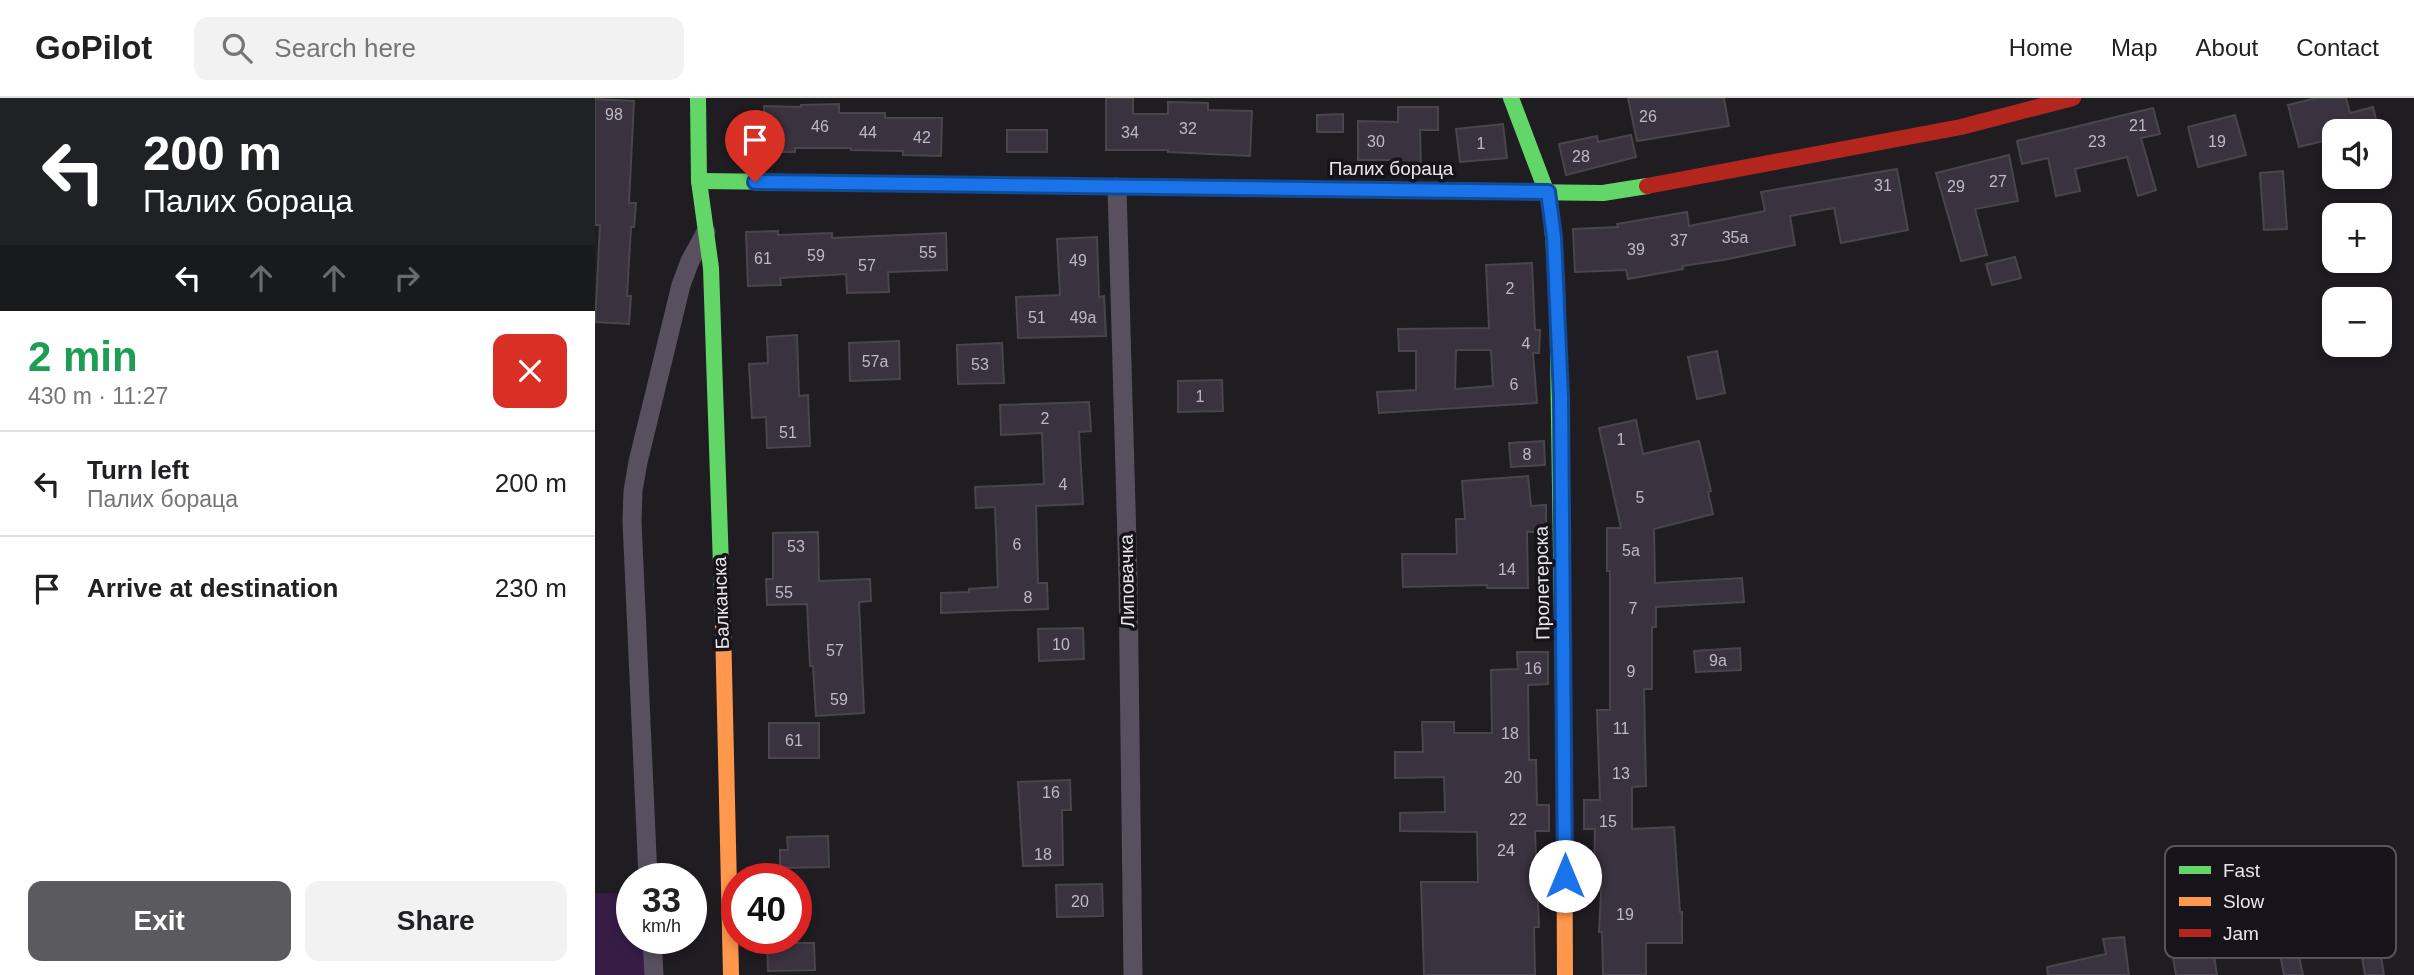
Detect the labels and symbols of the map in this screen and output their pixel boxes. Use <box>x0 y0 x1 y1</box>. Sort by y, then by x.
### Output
house number: 98 <box>605 106 623 123</box>
house number: 26 <box>1639 108 1657 125</box>
pin <box>725 110 785 182</box>
house number: 21 <box>2129 117 2147 134</box>
house number: 46 <box>811 118 829 135</box>
house number: 32 <box>1179 120 1197 137</box>
house number: 44 <box>859 124 877 141</box>
house number: 34 <box>1121 124 1139 141</box>
house number: 42 <box>913 129 931 146</box>
house number: 30 <box>1367 133 1385 150</box>
house number: 23 <box>2088 133 2106 150</box>
house number: 19 <box>2208 133 2226 150</box>
house number: 1 <box>1477 135 1486 152</box>
house number: 28 <box>1572 148 1590 165</box>
street label: Палих бораца <box>1329 158 1454 179</box>
house number: 27 <box>1989 173 2007 190</box>
house number: 31 <box>1874 177 1892 194</box>
house number: 29 <box>1947 178 1965 195</box>
house number: 35a <box>1722 229 1748 246</box>
house number: 37 <box>1670 232 1688 249</box>
house number: 39 <box>1627 241 1645 258</box>
house number: 55 <box>919 244 937 261</box>
house number: 59 <box>807 247 825 264</box>
house number: 61 <box>754 250 772 267</box>
house number: 49 <box>1069 252 1087 269</box>
house number: 57 <box>858 257 876 274</box>
house number: 2 <box>1506 280 1515 297</box>
house number: 51 <box>1028 309 1046 326</box>
house number: 49a <box>1070 309 1096 326</box>
house number: 4 <box>1522 335 1531 352</box>
house number: 57a <box>862 353 888 370</box>
house number: 53 <box>971 356 989 373</box>
house number: 6 <box>1510 376 1519 393</box>
house number: 1 <box>1196 388 1205 405</box>
house number: 2 <box>1041 410 1050 427</box>
house number: 51 <box>779 424 797 441</box>
house number: 1 <box>1617 431 1626 448</box>
house number: 8 <box>1523 446 1532 463</box>
house number: 4 <box>1059 476 1068 493</box>
house number: 5 <box>1636 489 1645 506</box>
street label: Пролетерска <box>1531 525 1553 640</box>
street label: Липовачка <box>1116 534 1138 628</box>
house number: 6 <box>1013 536 1022 553</box>
house number: 53 <box>787 538 805 555</box>
house number: 5a <box>1622 542 1640 559</box>
street label: Балканска <box>709 556 733 650</box>
house number: 14 <box>1498 561 1516 578</box>
house number: 55 <box>775 584 793 601</box>
house number: 8 <box>1024 589 1033 606</box>
house number: 7 <box>1629 600 1638 617</box>
house number: 10 <box>1052 636 1070 653</box>
house number: 57 <box>826 642 844 659</box>
house number: 9a <box>1709 652 1727 669</box>
house number: 16 <box>1524 660 1542 677</box>
house number: 9 <box>1627 663 1636 680</box>
house number: 59 <box>830 691 848 708</box>
house number: 11 <box>1613 720 1629 737</box>
house number: 18 <box>1501 725 1519 742</box>
house number: 61 <box>785 732 803 749</box>
house number: 13 <box>1612 765 1630 782</box>
house number: 20 <box>1504 769 1522 786</box>
house number: 16 <box>1042 784 1060 801</box>
house number: 22 <box>1509 811 1527 828</box>
house number: 15 <box>1599 813 1617 830</box>
position arrow <box>1528 839 1602 913</box>
house number: 24 <box>1497 842 1515 859</box>
house number: 18 <box>1034 846 1052 863</box>
legend <box>2165 846 2396 958</box>
text: Fast <box>2223 860 2261 881</box>
speed limit sign: 40 <box>721 863 812 954</box>
text: Slow <box>2223 891 2264 912</box>
house number: 20 <box>1071 893 1089 910</box>
house number: 19 <box>1616 906 1634 923</box>
text: Jam <box>2223 923 2259 944</box>

